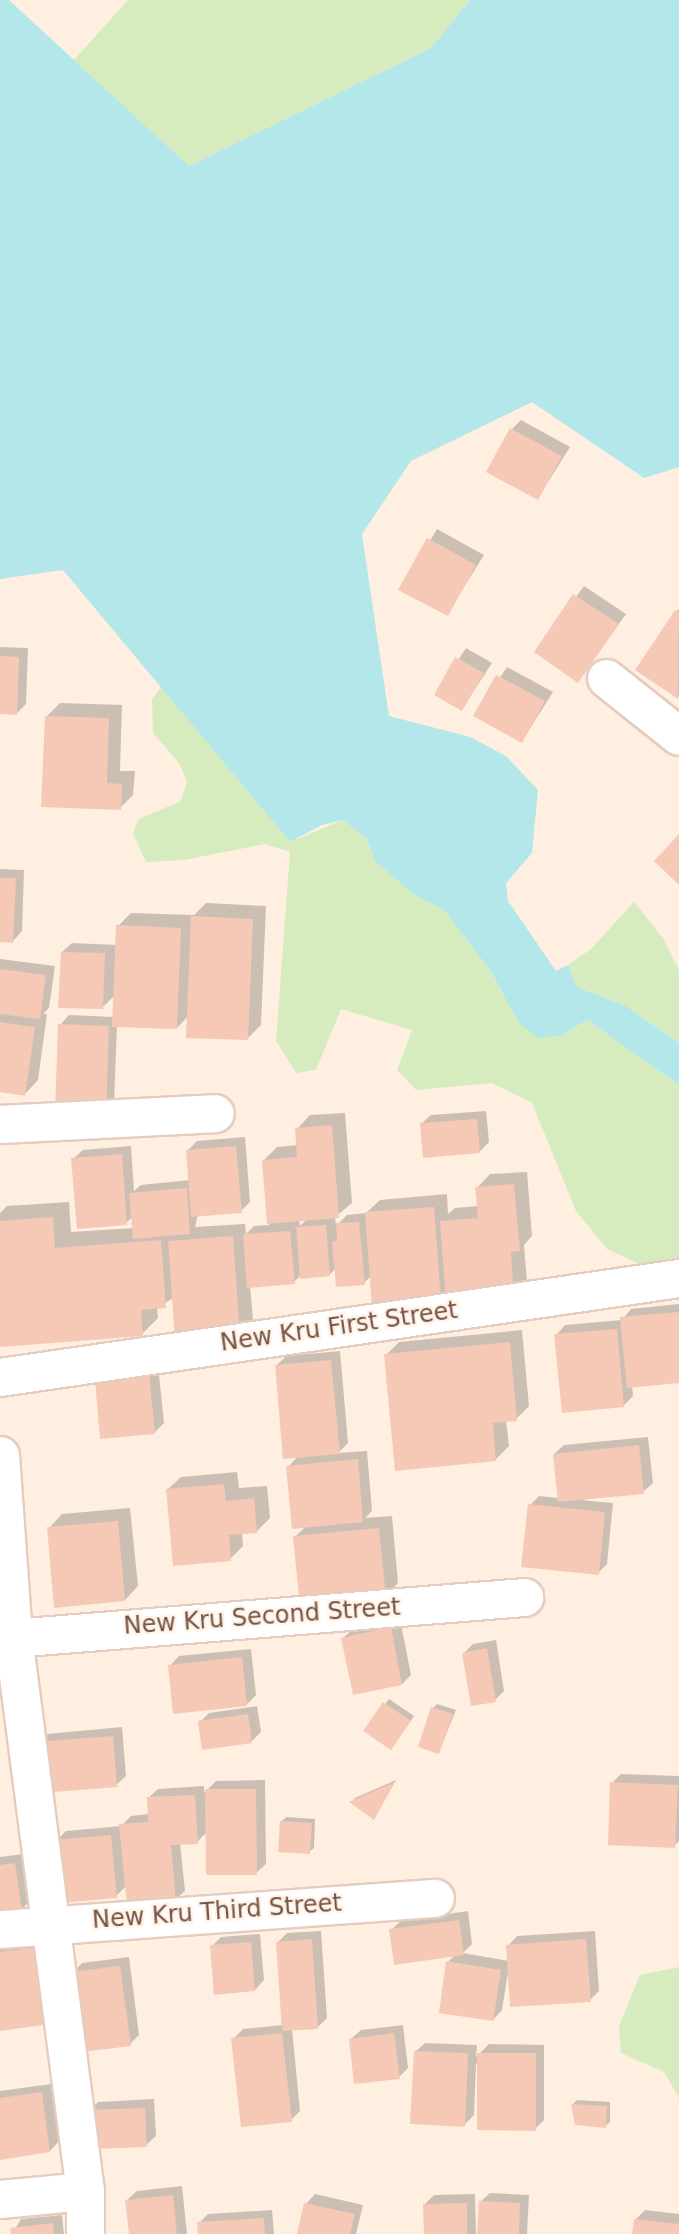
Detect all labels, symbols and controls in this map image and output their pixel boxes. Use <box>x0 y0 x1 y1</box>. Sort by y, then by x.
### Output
street label: New Kru First Street <box>218 1296 460 1358</box>
street label: New Kru Second Street <box>123 1593 401 1641</box>
street label: New Kru Third Street <box>91 1889 343 1935</box>

